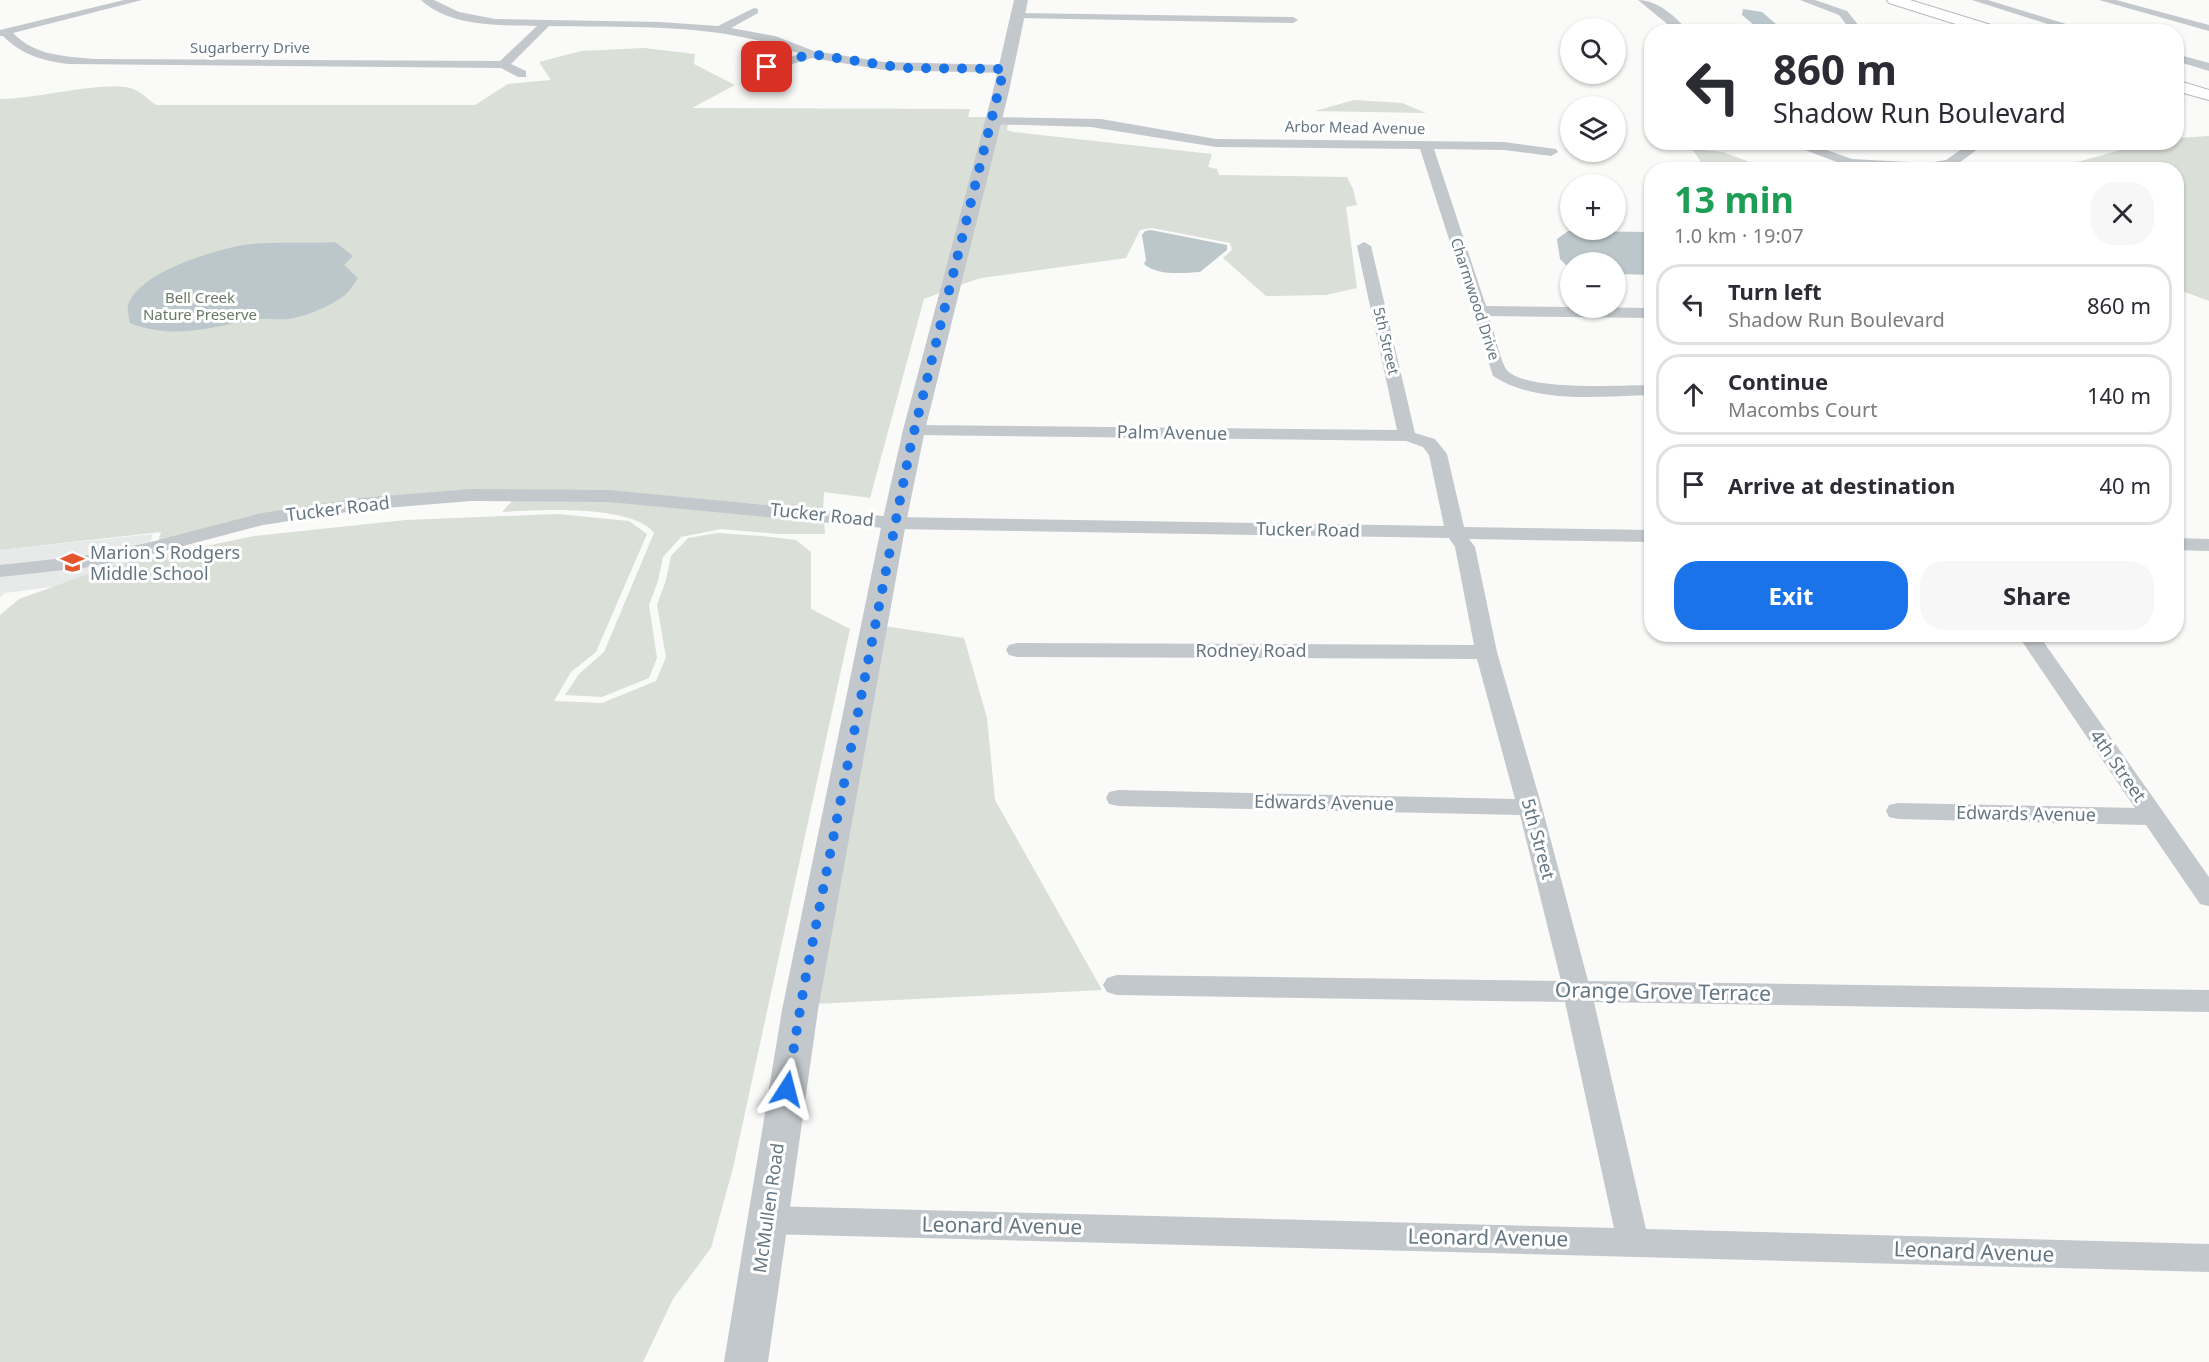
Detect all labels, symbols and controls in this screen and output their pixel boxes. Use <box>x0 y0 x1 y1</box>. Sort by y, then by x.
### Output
map controls <box>1560 18 1626 318</box>
button: search <box>1560 18 1626 84</box>
street label: Sugarberry Drive <box>190 37 310 57</box>
text: 860 m <box>1773 40 1897 97</box>
pin <box>741 41 792 92</box>
icon: left <box>1674 48 1752 126</box>
icon: arrive <box>750 50 783 83</box>
text: Shadow Run Boulevard <box>1773 94 2066 131</box>
button: layers <box>1560 96 1626 162</box>
street label: Arbor Mead Avenue <box>1285 116 1425 138</box>
button: + <box>1560 174 1626 240</box>
text: 13 min <box>1674 175 1794 224</box>
button: close <box>2091 182 2154 245</box>
text: 1.0 km · 19:07 <box>1674 222 1804 249</box>
street label: Charmwood Drive <box>1447 235 1505 362</box>
button: − <box>1560 252 1626 318</box>
text: Turn left <box>1728 276 1822 306</box>
park label: Bell Creek Nature Preserve <box>143 287 257 324</box>
icon: left <box>1677 288 1710 321</box>
text: 860 m <box>2087 290 2151 320</box>
street label: 5th Street <box>1369 305 1405 377</box>
text: Shadow Run Boulevard <box>1728 306 1945 333</box>
text: Continue <box>1728 366 1828 396</box>
icon: ahead <box>1677 378 1710 411</box>
text: 140 m <box>2087 380 2151 410</box>
text: Macombs Court <box>1728 396 1877 423</box>
street label: Palm Avenue <box>1117 419 1227 445</box>
icon: arrive <box>1677 468 1710 501</box>
text: Arrive at destination <box>1728 470 1955 500</box>
text: 40 m <box>2100 470 2151 500</box>
street label: Tucker Road <box>285 490 391 526</box>
street label: Tucker Road <box>769 497 875 531</box>
street label: Tucker Road <box>1256 516 1360 542</box>
place label: Marion S Rodgers Middle School <box>90 540 240 585</box>
school or university icon: Marion S Rodgers Middle School <box>59 550 85 576</box>
button: Exit <box>1674 561 1908 630</box>
button: Share <box>1920 561 2154 630</box>
street label: Rodney Road <box>1195 638 1307 662</box>
street label: 4th Street <box>2085 725 2153 807</box>
street label: Edwards Avenue <box>1254 789 1394 815</box>
street label: 5th Street <box>1517 796 1561 882</box>
street label: Edwards Avenue <box>1956 800 2096 826</box>
street label: Orange Grove Terrace <box>1555 975 1771 1007</box>
position arrow <box>755 1057 819 1121</box>
street label: McMullen Road <box>747 1141 789 1274</box>
street label: Leonard Avenue <box>921 1210 1083 1240</box>
street label: Leonard Avenue <box>1407 1222 1569 1252</box>
street label: Leonard Avenue <box>1893 1234 2055 1268</box>

